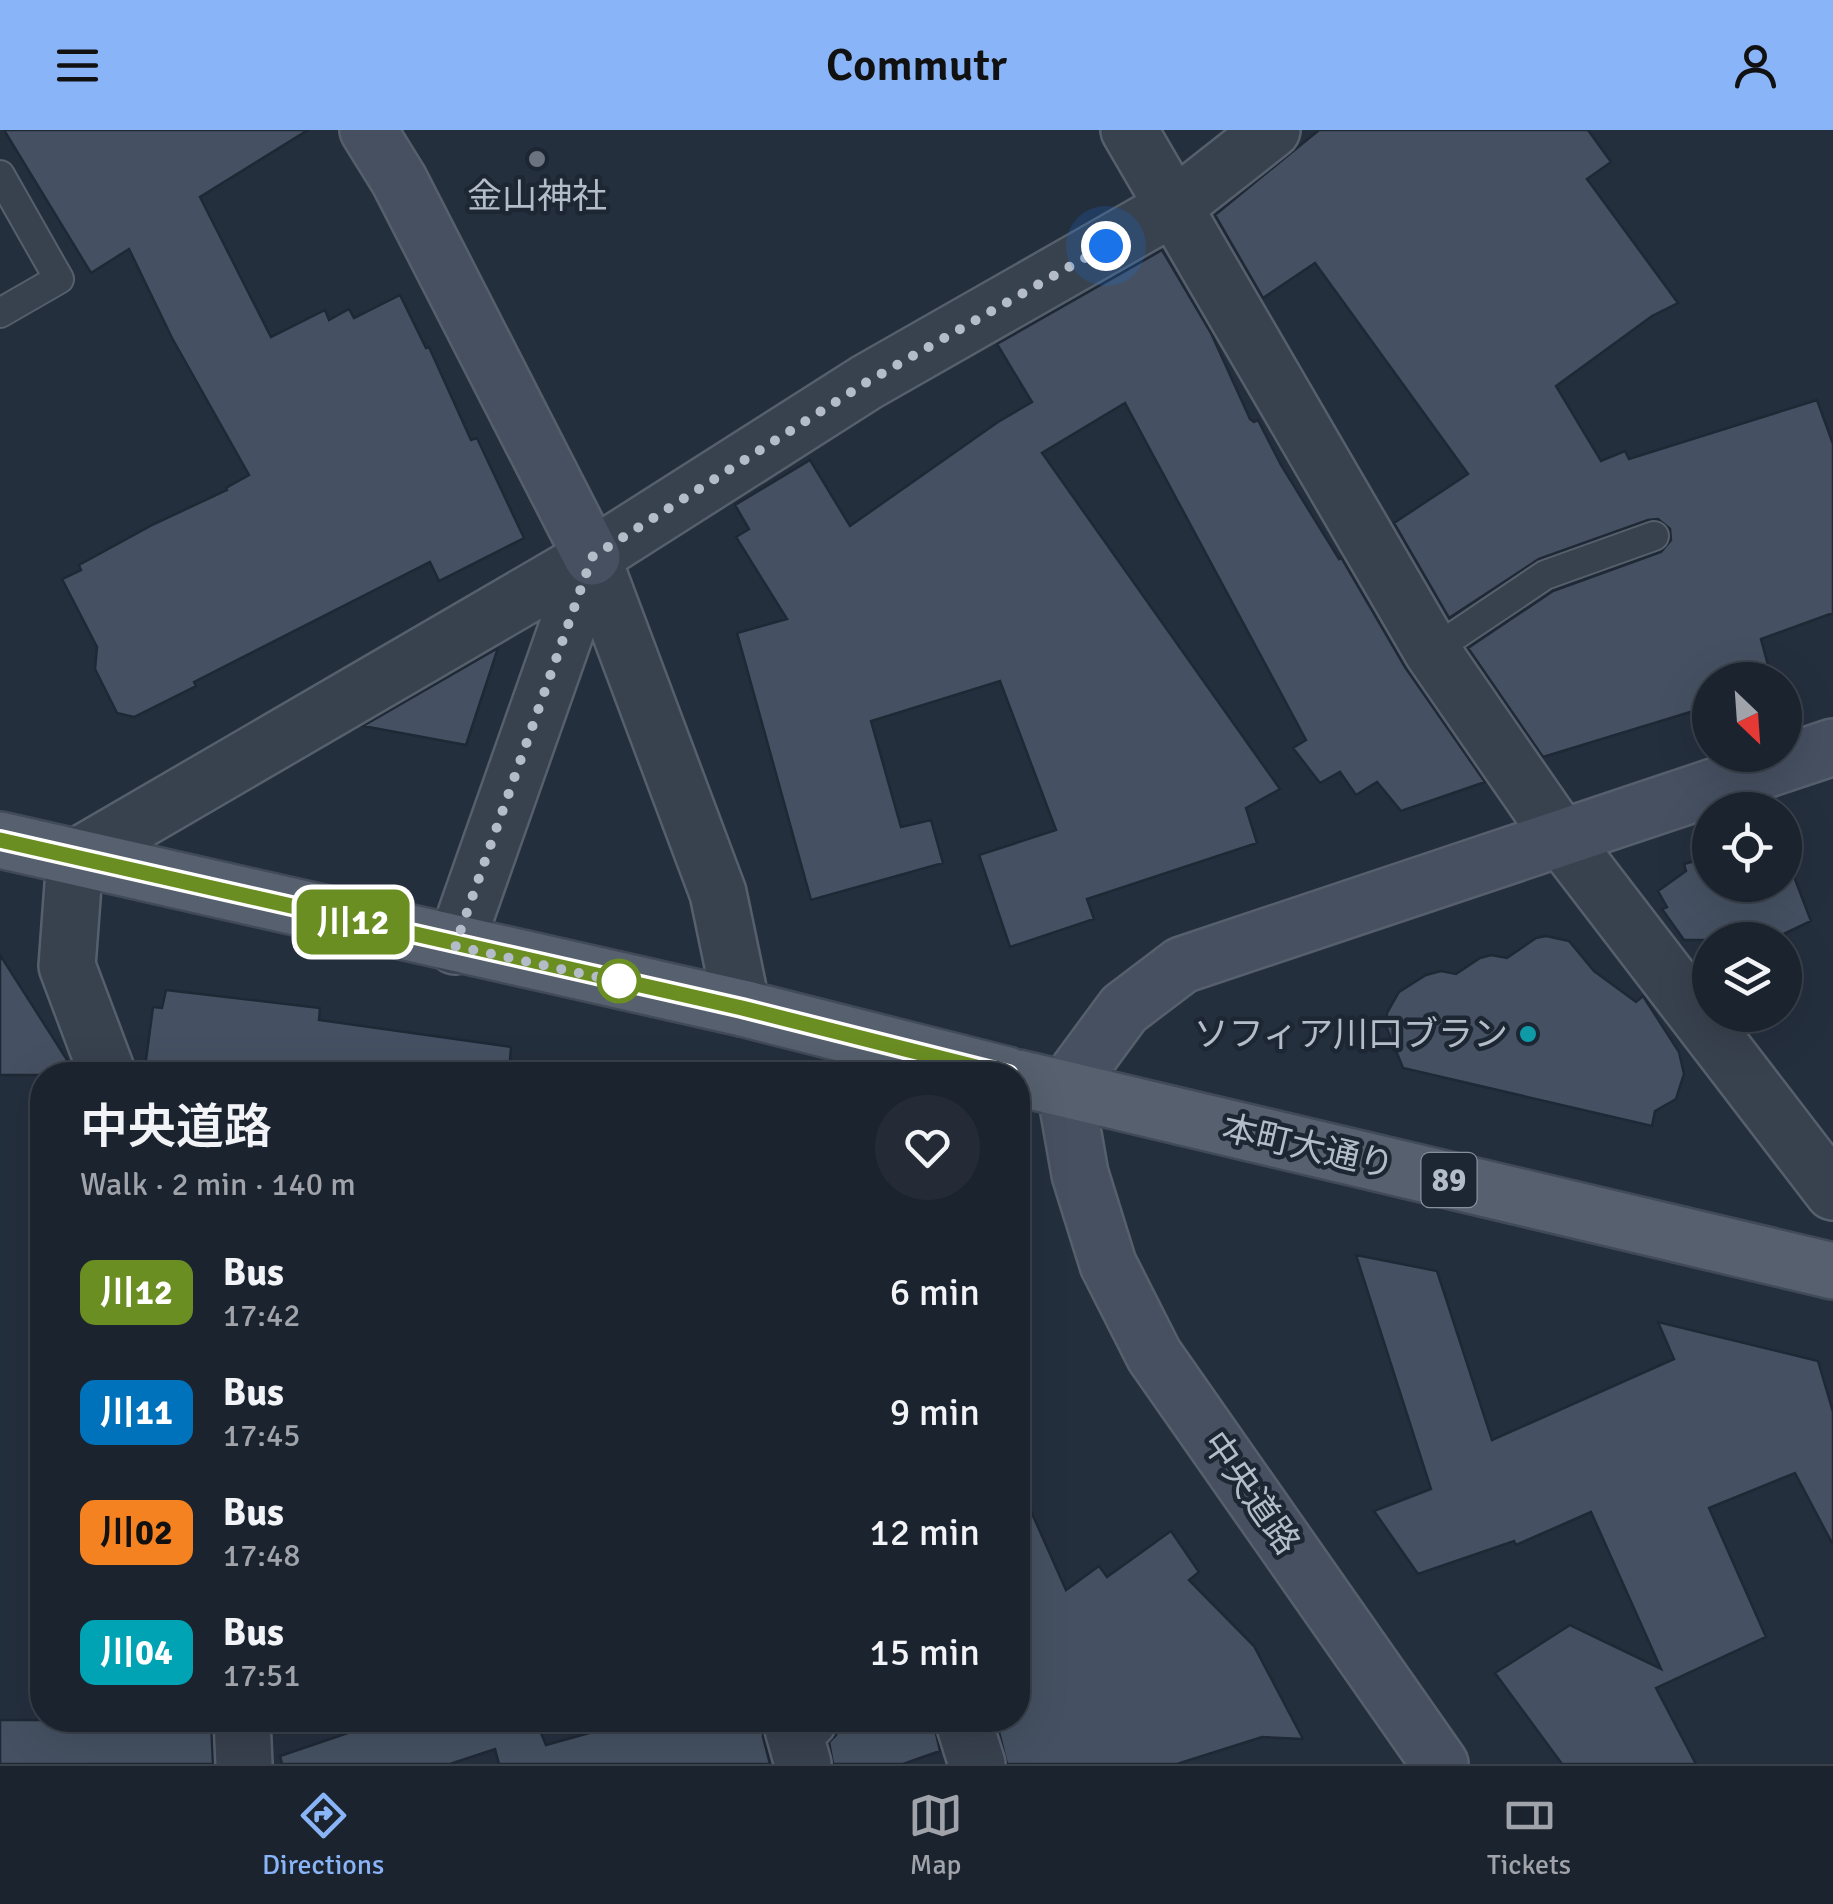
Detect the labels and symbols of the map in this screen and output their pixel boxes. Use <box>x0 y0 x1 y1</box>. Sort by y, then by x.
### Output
marker: 金山神社 <box>526 148 548 170</box>
place label: 金山神社 <box>467 175 607 218</box>
your location <box>1081 221 1131 271</box>
north arrow <box>1692 662 1802 772</box>
line badge: 川12 <box>296 890 410 954</box>
unlabelled marker <box>598 960 640 1002</box>
place label: ソフィア川口ブラン <box>1194 1013 1508 1056</box>
marker: ソフィア川口ブラン <box>1517 1023 1539 1045</box>
street label: 本町大通り <box>1218 1106 1398 1188</box>
road number: 89 <box>1422 1153 1476 1207</box>
street label: 中央道路 <box>1193 1423 1309 1563</box>

